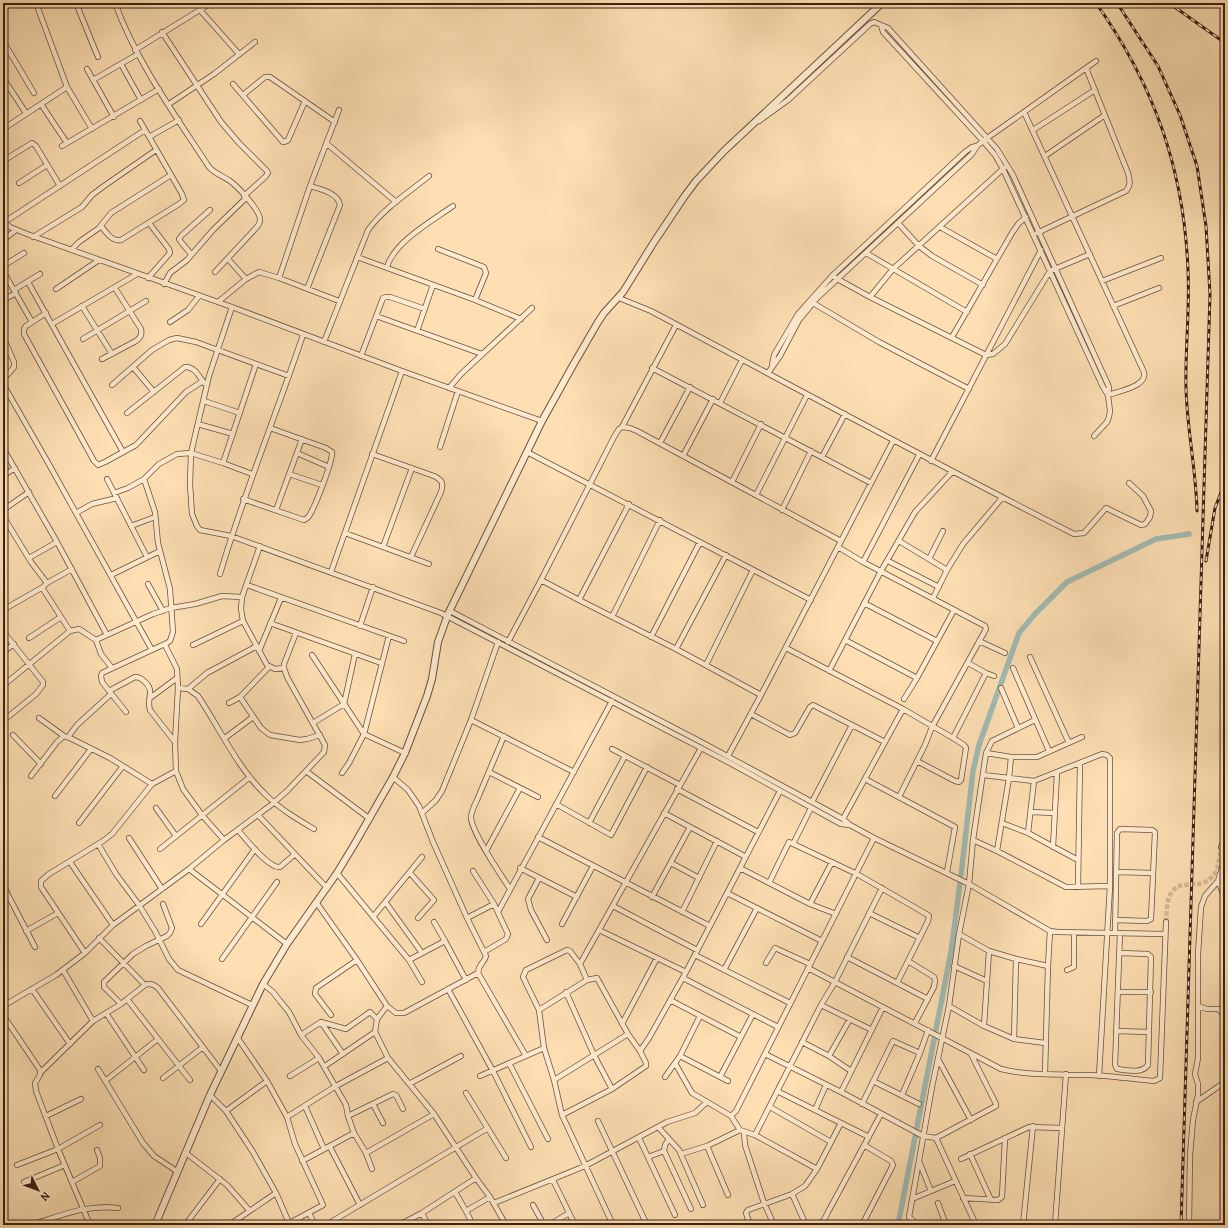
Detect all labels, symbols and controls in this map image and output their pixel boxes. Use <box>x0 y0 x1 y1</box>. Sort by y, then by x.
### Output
north arrow <box>18 1170 58 1210</box>
text: N <box>37 1188 53 1204</box>

